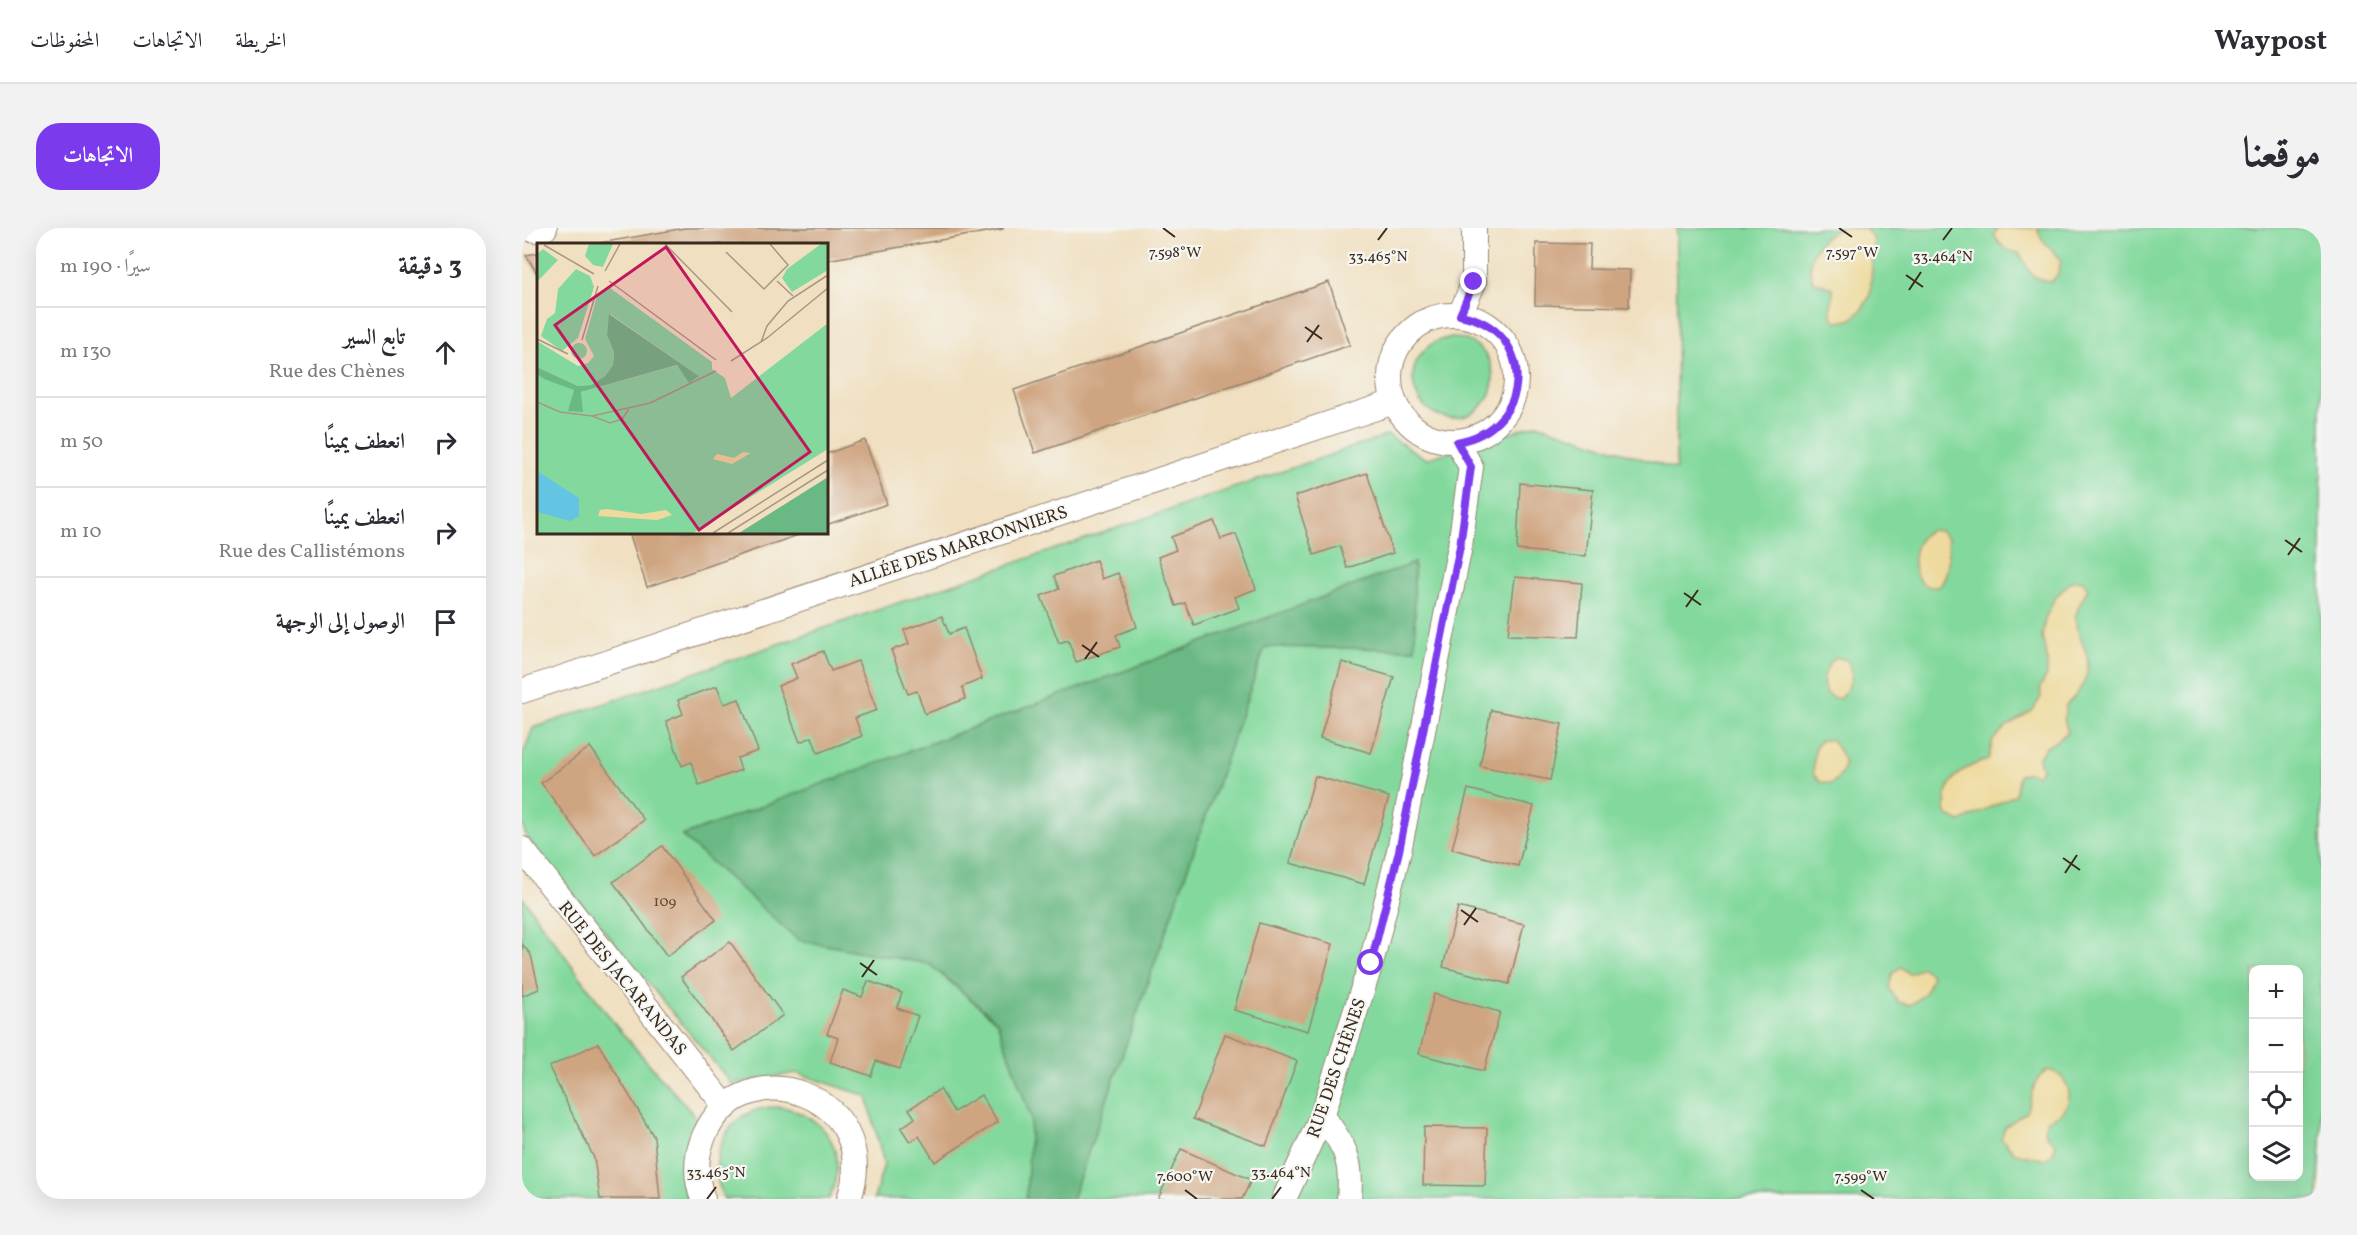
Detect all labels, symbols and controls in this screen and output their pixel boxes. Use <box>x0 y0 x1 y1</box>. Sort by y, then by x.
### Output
text: Waypost <box>2214 22 2327 61</box>
text: المحفوظات <box>30 27 99 56</box>
text: الاتجاهات <box>132 27 202 56</box>
text: الخريطة <box>235 27 286 56</box>
button: الاتجاهات <box>36 123 160 190</box>
text: موقعنا <box>2243 126 2321 185</box>
inset map <box>537 243 828 534</box>
text: 7.598°W <box>1149 243 1201 264</box>
text: 7.597°W <box>1826 243 1878 264</box>
text: 33.465°N <box>1348 247 1408 268</box>
text: 33.464°N <box>1913 247 1973 268</box>
text: 3 دقيقة <box>398 249 462 285</box>
text: سيرًا · 190 m <box>60 253 151 281</box>
route end <box>1460 268 1486 294</box>
text: تابع السير <box>343 323 405 354</box>
icon: ahead <box>429 336 462 369</box>
text: 130 m <box>60 338 111 366</box>
text: Rue des Chènes <box>269 358 405 386</box>
icon: right <box>429 426 462 459</box>
text: انعطف يمينًا <box>324 427 405 458</box>
text: 50 m <box>60 428 103 456</box>
street label: ALLÉE DES MARRONNIERS <box>846 500 1071 595</box>
text: انعطف يمينًا <box>324 503 405 534</box>
icon: right <box>429 516 462 549</box>
text: 10 m <box>60 518 101 546</box>
text: Rue des Callistémons <box>219 538 405 566</box>
icon: arrive <box>429 606 462 639</box>
text: الوصول إلى الوجهة <box>276 607 405 638</box>
house number: 109 <box>654 892 677 913</box>
street label: RUE DES JACARANDAS <box>552 896 692 1062</box>
route start <box>1357 949 1383 975</box>
map controls <box>2249 965 2303 1181</box>
button: + <box>2249 965 2303 1019</box>
street label: RUE DES CHÈNES <box>1302 995 1373 1142</box>
button: − <box>2249 1019 2303 1073</box>
button: locate <box>2249 1073 2303 1127</box>
button: layers <box>2249 1127 2303 1181</box>
text: 33.465°N <box>686 1163 746 1184</box>
text: 33.464°N <box>1251 1163 1311 1184</box>
text: 7.600°W <box>1157 1167 1213 1188</box>
text: 7.599°W <box>1835 1167 1887 1188</box>

